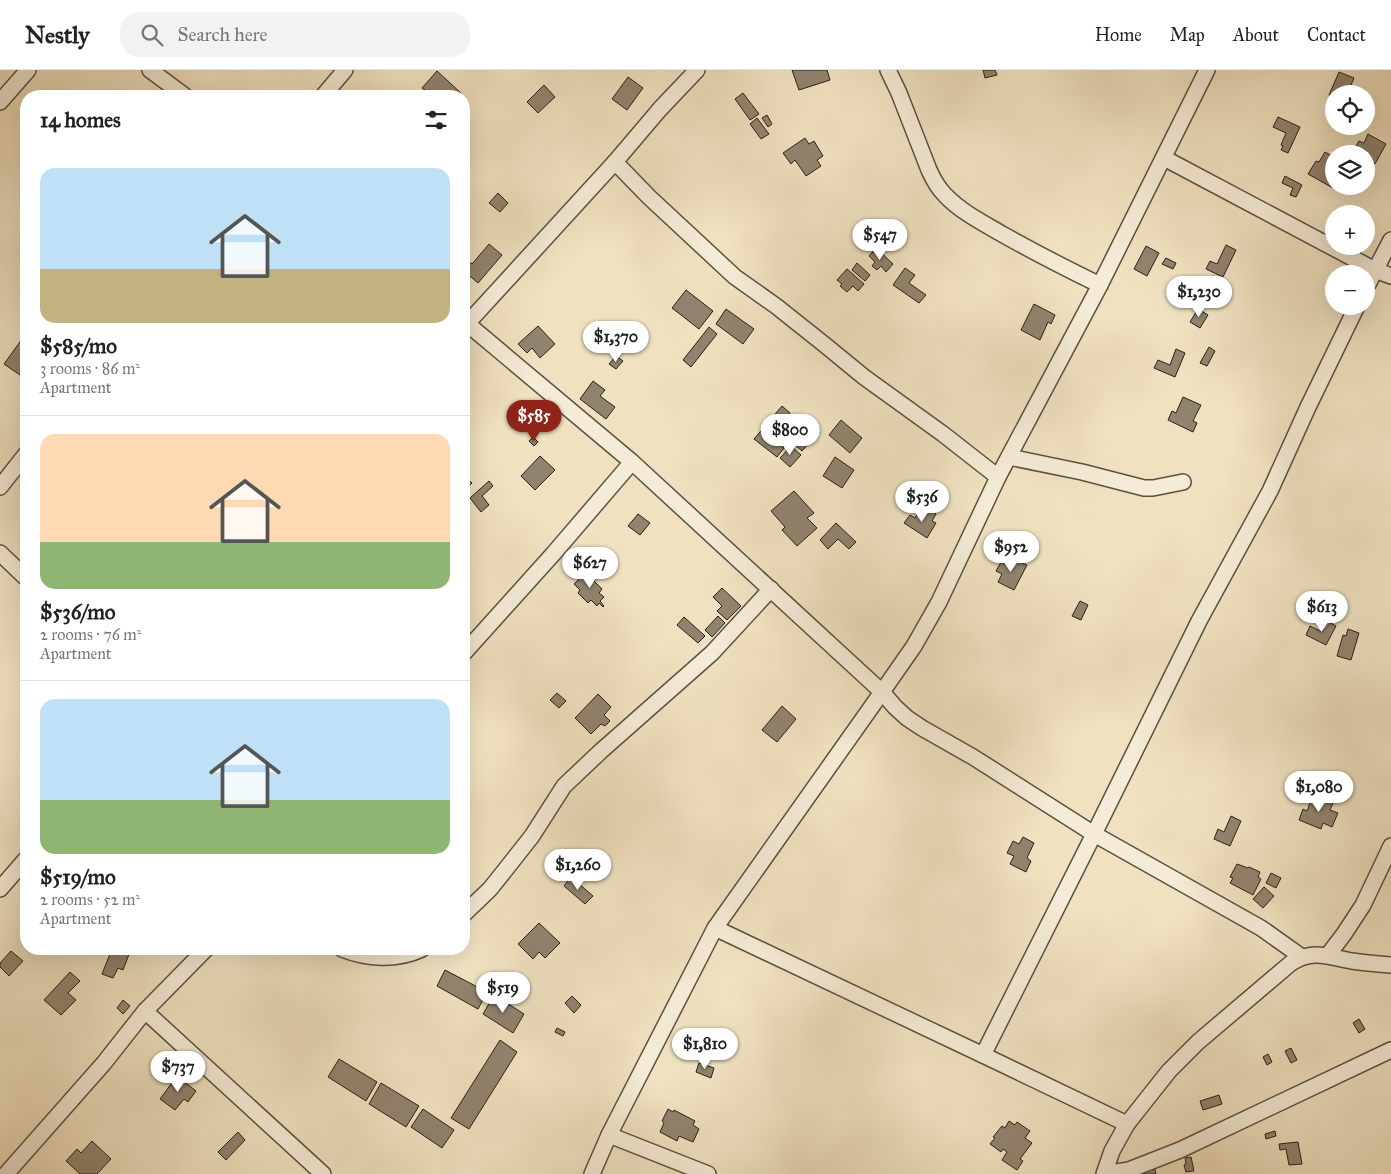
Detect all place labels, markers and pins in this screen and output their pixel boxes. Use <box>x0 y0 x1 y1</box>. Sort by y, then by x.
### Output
pin: $547 <box>850 218 910 261</box>
pin: $1,230 <box>1158 276 1240 318</box>
pin: $1,370 <box>575 320 657 363</box>
pin: $585 <box>504 400 564 442</box>
pin: $800 <box>760 414 820 456</box>
pin: $536 <box>892 480 952 523</box>
pin: $952 <box>981 530 1041 573</box>
pin: $627 <box>560 546 620 589</box>
pin: $613 <box>1292 590 1352 633</box>
pin: $1,080 <box>1278 770 1360 813</box>
pin: $1,260 <box>537 848 619 891</box>
pin: $519 <box>473 972 533 1014</box>
pin: $1,810 <box>664 1028 746 1070</box>
pin: $737 <box>148 1050 208 1093</box>

